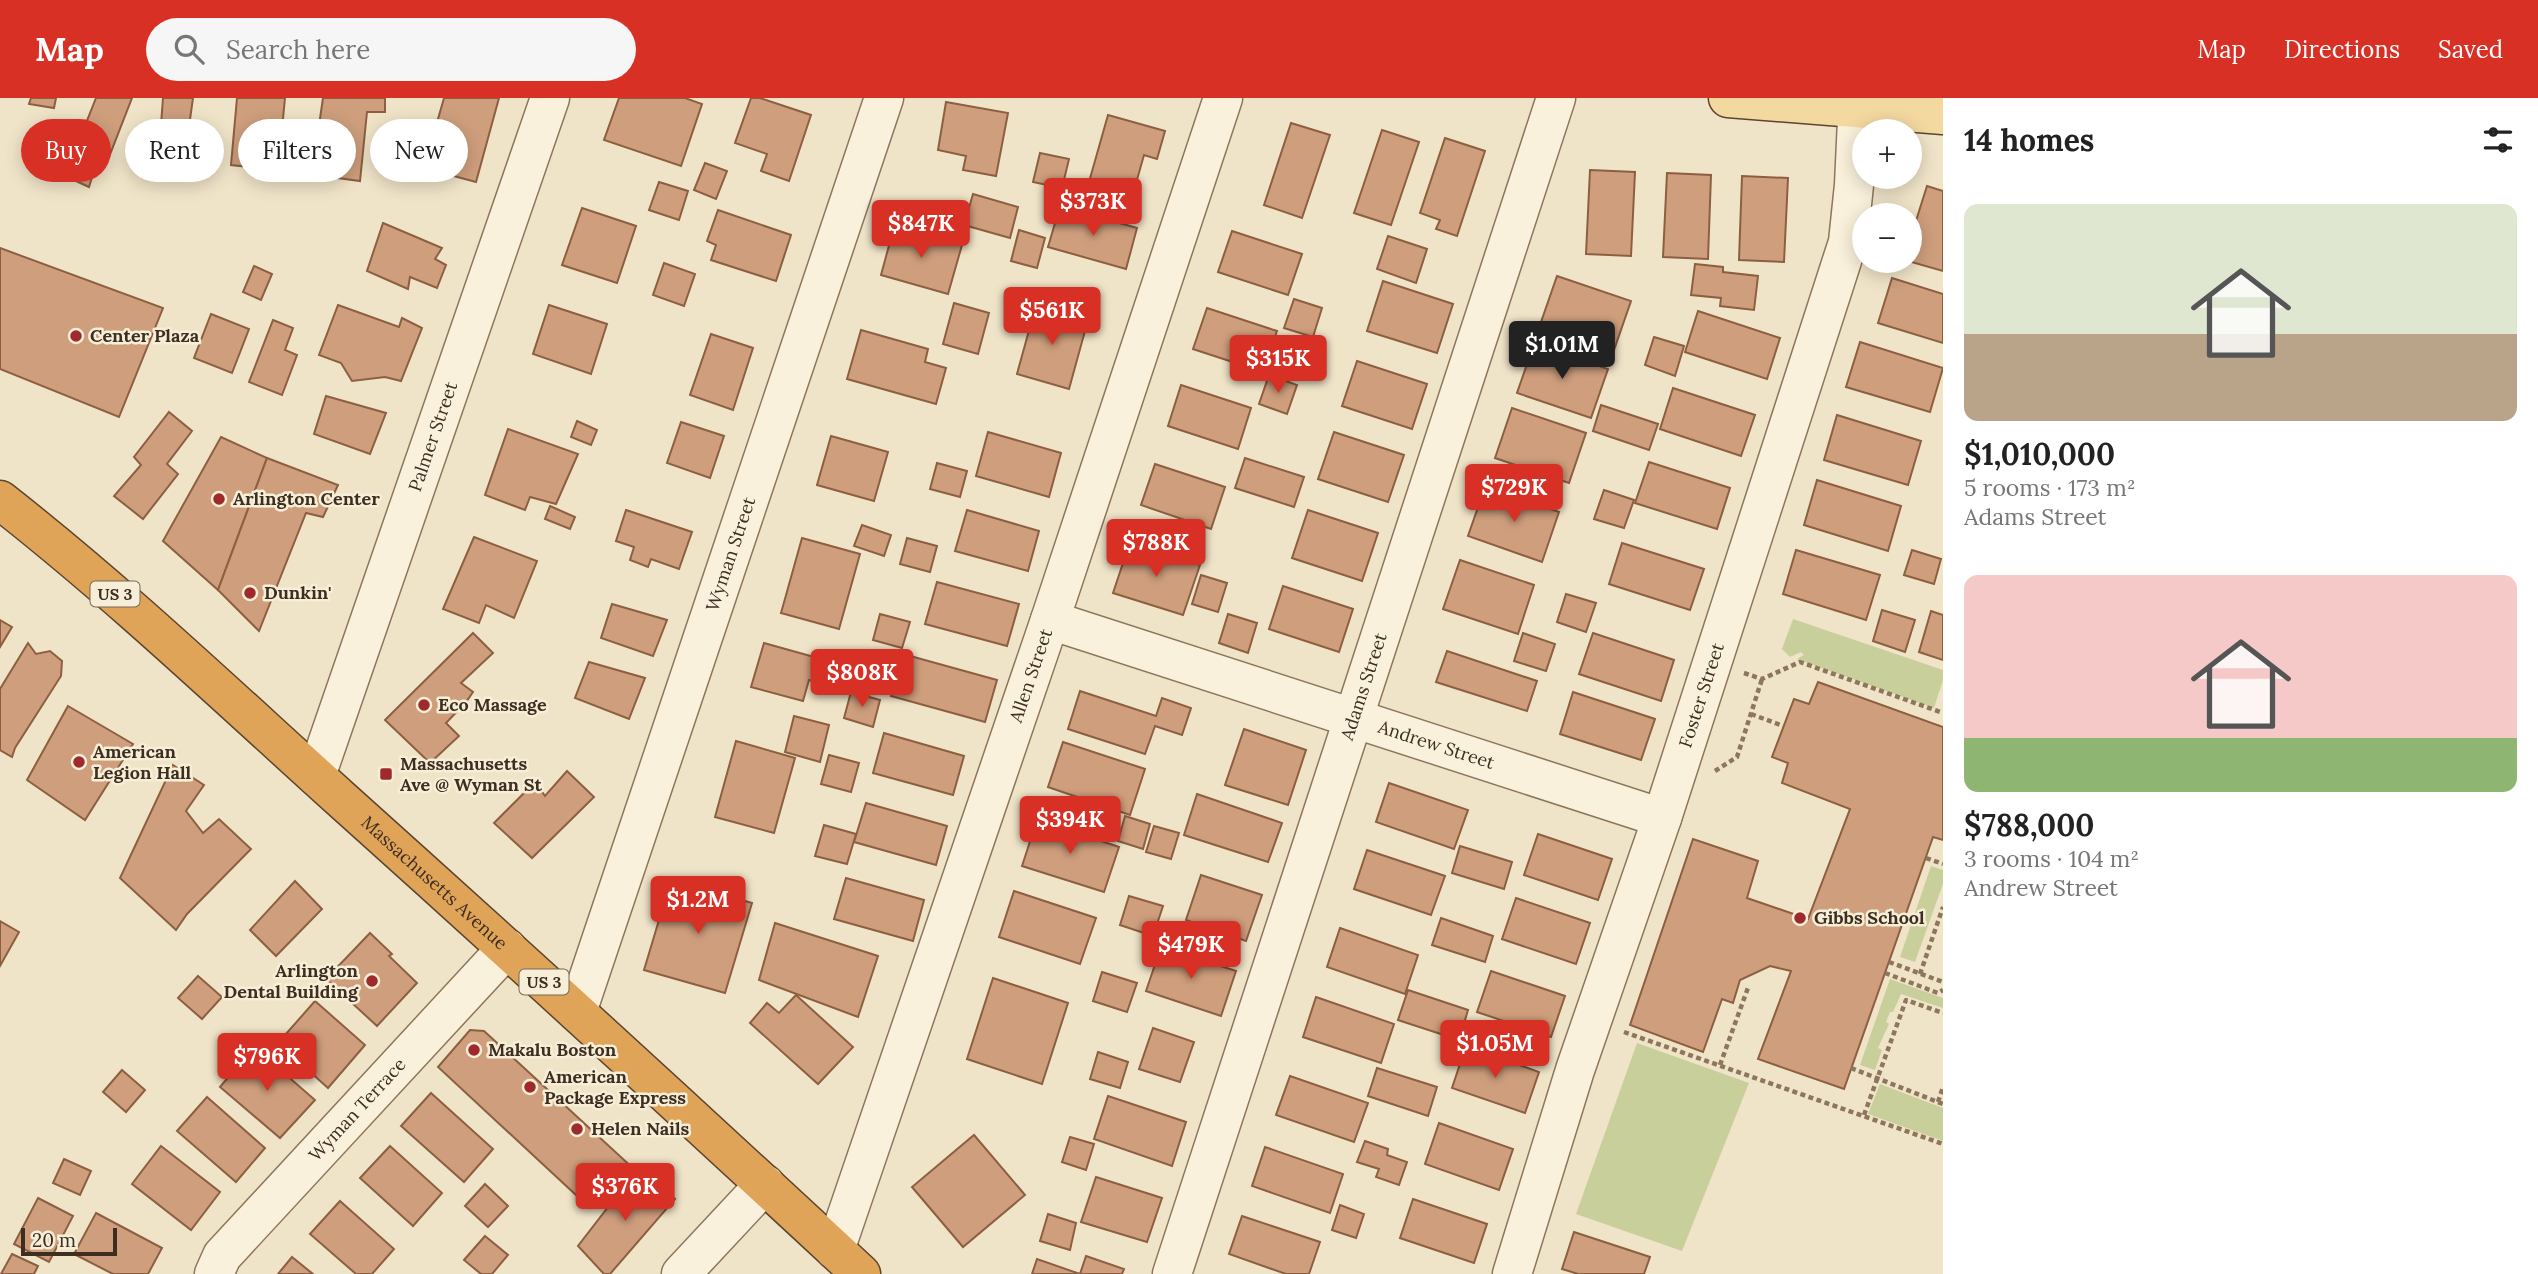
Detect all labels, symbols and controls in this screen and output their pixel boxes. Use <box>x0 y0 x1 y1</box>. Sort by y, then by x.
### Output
search box <box>146 18 636 81</box>
text: Map <box>35 28 104 70</box>
icon: search <box>170 30 208 68</box>
text: Search here <box>226 33 370 66</box>
text: Map <box>2197 34 2246 65</box>
text: Directions <box>2284 34 2400 65</box>
text: Saved <box>2438 34 2503 65</box>
chip: Buy <box>21 119 111 182</box>
chip: Rent <box>125 119 224 182</box>
chip: Filters <box>238 119 356 182</box>
chip: New <box>370 119 468 182</box>
map controls <box>1852 119 1922 273</box>
button: + <box>1852 119 1922 189</box>
text: 14 homes <box>1964 121 2094 159</box>
icon: filters <box>2479 121 2517 159</box>
pin: $373K <box>1044 178 1142 238</box>
text: $373K <box>1060 186 1126 215</box>
pin: $847K <box>872 200 970 260</box>
button: − <box>1852 203 1922 273</box>
text: $847K <box>888 208 954 237</box>
icon: home <box>2178 250 2304 376</box>
pin: $561K <box>1003 288 1101 347</box>
text: $561K <box>1020 295 1084 324</box>
pin: $1.01M <box>1505 322 1619 381</box>
place label: Center Plaza <box>90 324 200 347</box>
marker: Center Plaza <box>68 328 84 344</box>
text: $1.01M <box>1525 329 1599 358</box>
pin: $315K <box>1229 336 1327 395</box>
text: $315K <box>1246 343 1310 372</box>
street label: Palmer Street <box>403 379 462 494</box>
text: $1,010,000 <box>1964 435 2115 473</box>
pin: $729K <box>1465 464 1563 524</box>
text: $729K <box>1481 472 1547 501</box>
text: 5 rooms · 173 m² <box>1964 473 2136 502</box>
place label: Arlington Center <box>233 487 380 510</box>
marker: Arlington Center <box>211 491 227 507</box>
street label: Wyman Street <box>700 494 760 614</box>
text: Adams Street <box>1964 502 2107 531</box>
pin: $788K <box>1107 519 1205 579</box>
text: $788K <box>1123 527 1190 556</box>
place label: Dunkin' <box>264 581 331 604</box>
road number: US 3 <box>90 582 140 607</box>
marker: Dunkin' <box>242 585 258 601</box>
icon: home <box>2178 621 2304 747</box>
street label: Allen Street <box>1004 625 1057 726</box>
street label: Adams Street <box>1335 630 1392 744</box>
street label: Foster Street <box>1673 640 1729 750</box>
pin: $808K <box>813 650 911 709</box>
text: $808K <box>827 657 897 686</box>
place label: Eco Massage <box>438 693 547 716</box>
marker: Eco Massage <box>416 697 432 713</box>
street label: Andrew Street <box>1375 715 1497 774</box>
place label: American Legion Hall <box>93 740 192 784</box>
place label: Massachusetts Ave @ Wyman St <box>400 752 542 796</box>
marker: American Legion Hall <box>71 754 87 770</box>
marker: Massachusetts Ave @ Wyman St <box>378 766 394 782</box>
pin: $394K <box>1021 796 1119 856</box>
text: $394K <box>1036 804 1104 833</box>
text: $788,000 <box>1964 806 2094 844</box>
street label: Massachusetts Avenue <box>357 811 513 955</box>
text: 3 rooms · 104 m² <box>1964 844 2139 873</box>
text: Andrew Street <box>1964 873 2118 902</box>
pin: $1.2M <box>649 876 747 936</box>
text: $1.2M <box>667 884 729 913</box>
place label: Gibbs School <box>1814 906 1925 929</box>
marker: Gibbs School <box>1792 910 1808 926</box>
pin: $479K <box>1142 922 1240 981</box>
text: $479K <box>1158 929 1224 958</box>
place label: Arlington Dental Building <box>224 959 359 1003</box>
road number: US 3 <box>520 970 568 995</box>
marker: Arlington Dental Building <box>364 973 380 989</box>
pin: $1.05M <box>1438 1020 1552 1080</box>
text: $1.05M <box>1456 1028 1534 1057</box>
pin: $796K <box>218 1034 316 1093</box>
place label: Makalu Boston <box>488 1038 617 1061</box>
text: $796K <box>233 1041 301 1070</box>
marker: Makalu Boston <box>466 1042 482 1058</box>
street label: Wyman Terrace <box>304 1053 411 1166</box>
place label: American Package Express <box>544 1065 686 1109</box>
marker: American Package Express <box>522 1079 538 1095</box>
place label: Helen Nails <box>591 1117 690 1140</box>
marker: Helen Nails <box>569 1121 585 1137</box>
pin: $376K <box>576 1164 674 1223</box>
text: $376K <box>592 1171 658 1200</box>
scale bar <box>21 1225 117 1257</box>
text: 20 m <box>32 1228 76 1252</box>

